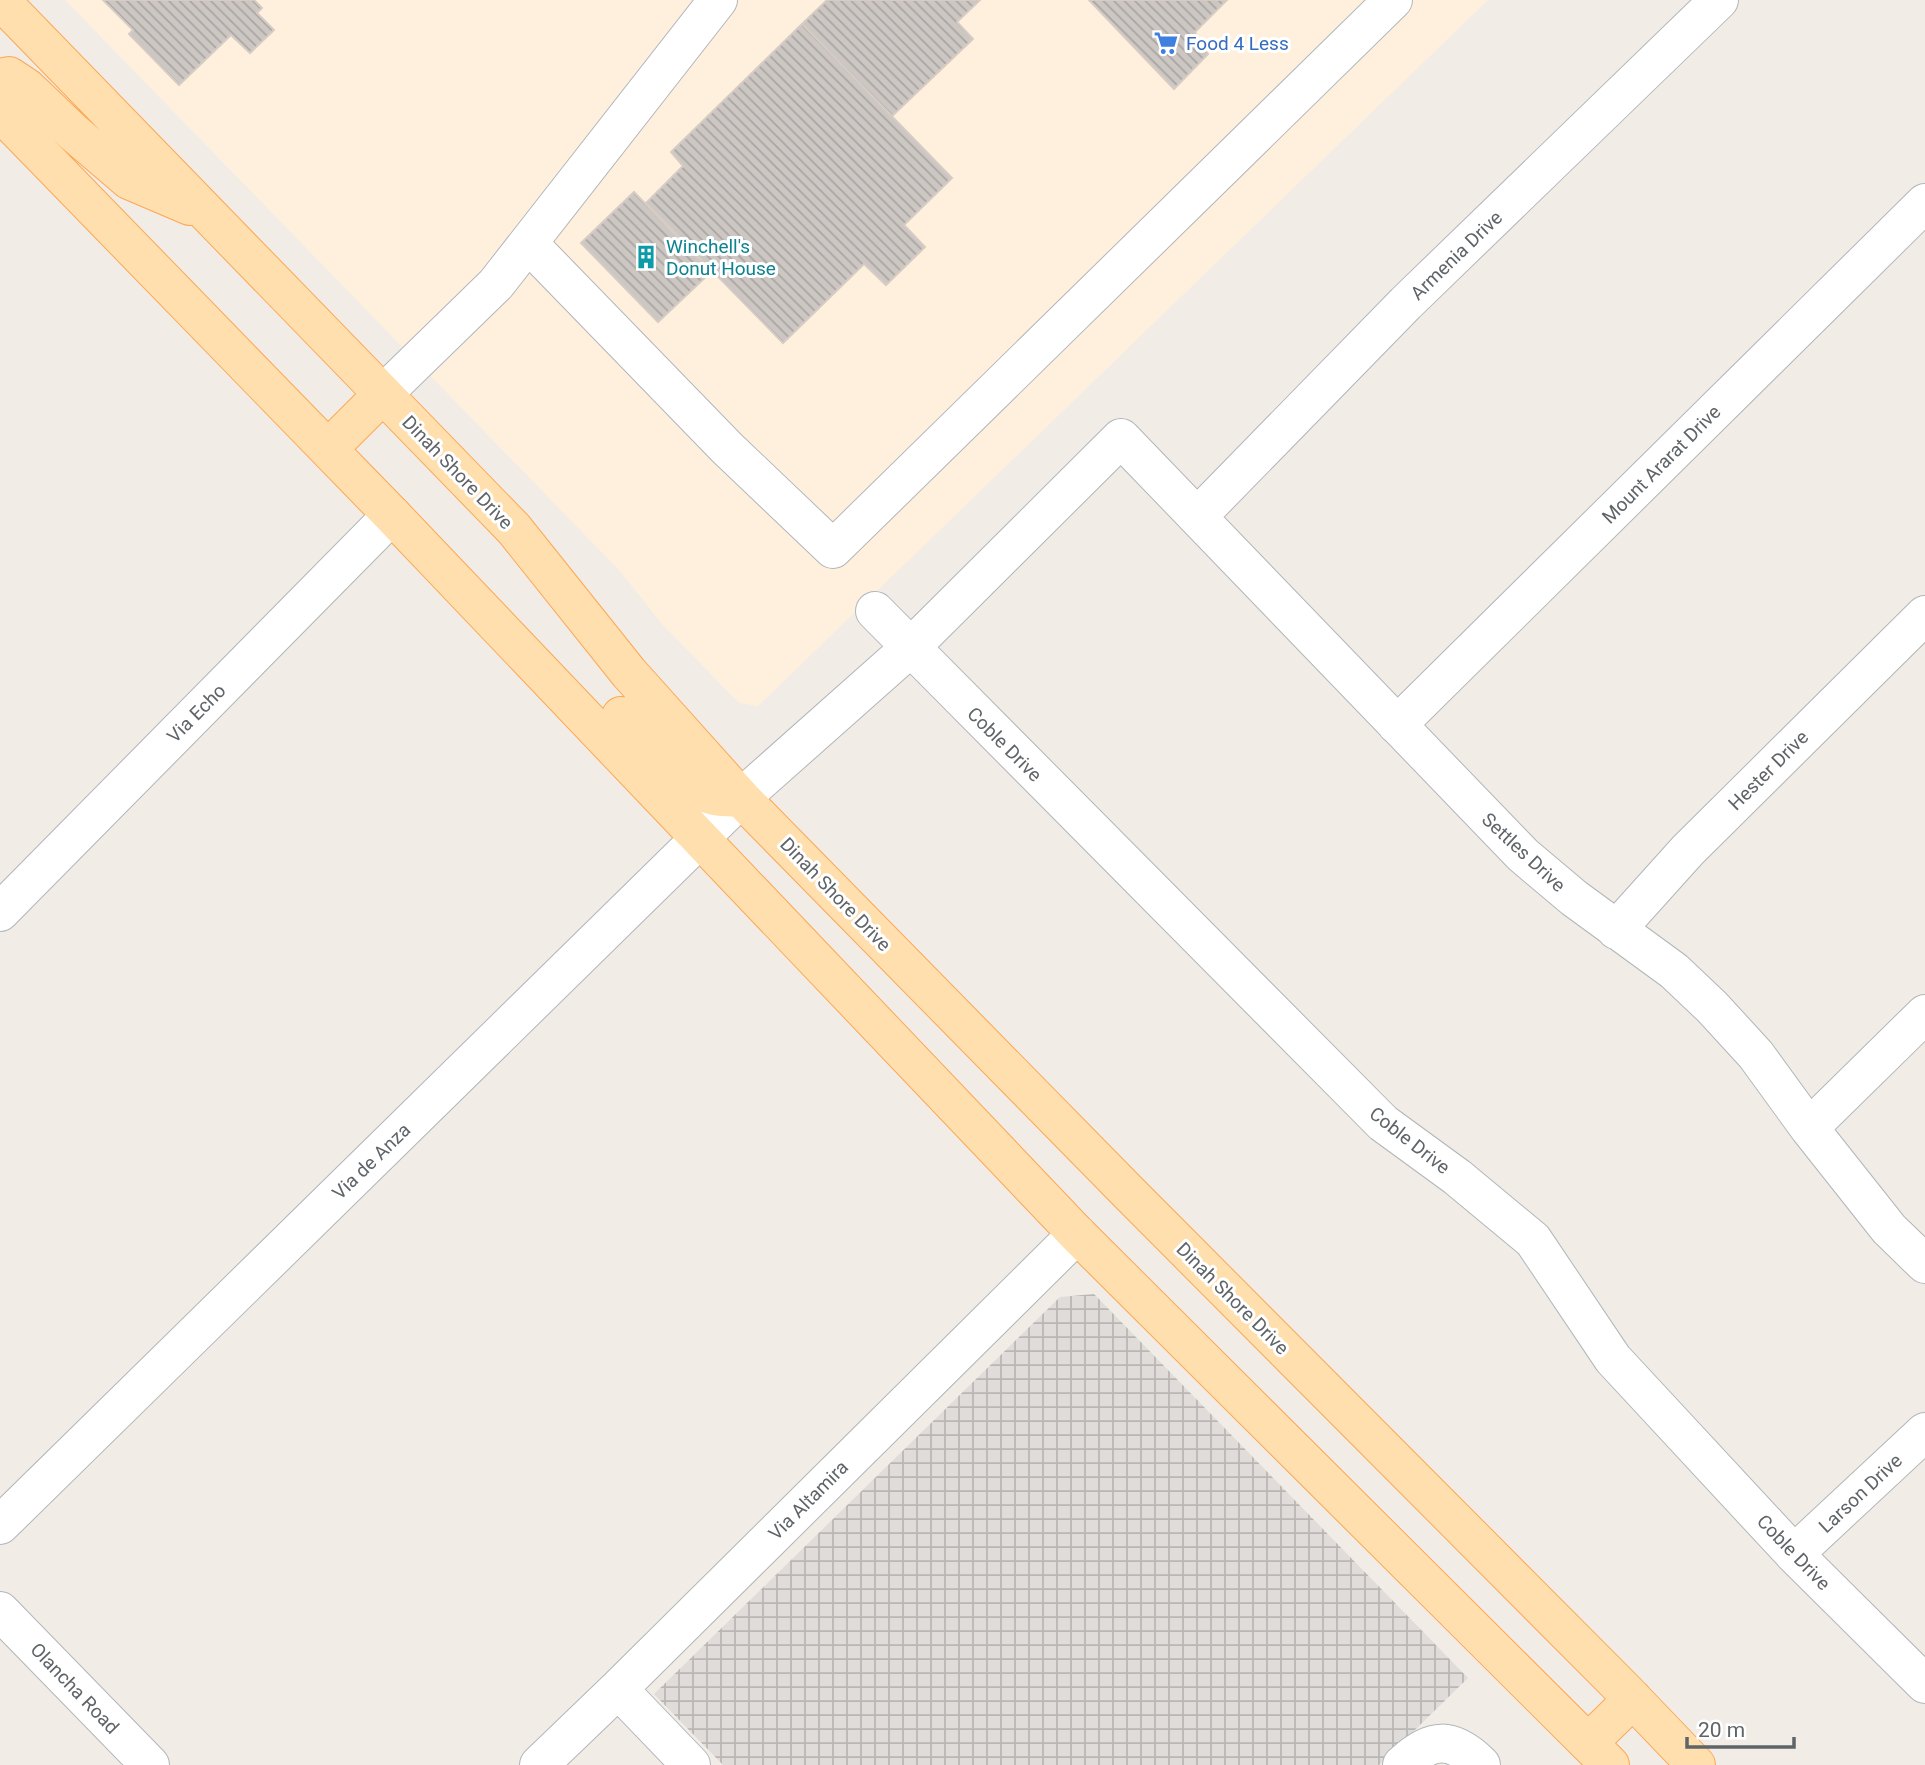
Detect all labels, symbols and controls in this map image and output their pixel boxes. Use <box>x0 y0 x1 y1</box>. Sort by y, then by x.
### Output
supermarket icon: Food 4 Less <box>1152 29 1180 57</box>
place label: Food 4 Less <box>1186 32 1289 55</box>
street label: Armenia Drive <box>1406 206 1507 305</box>
place label: Winchell's Donut House <box>666 235 776 280</box>
building icon: Winchell's Donut House <box>632 243 660 271</box>
street label: Mount Ararat Drive <box>1597 400 1725 528</box>
street label: Dinah Shore Drive <box>397 411 518 534</box>
street label: Via Echo <box>162 679 231 748</box>
street label: Coble Drive <box>963 702 1047 786</box>
street label: Hester Drive <box>1724 726 1813 815</box>
street label: Settles Drive <box>1477 808 1570 897</box>
street label: Dinah Shore Drive <box>775 833 896 956</box>
street label: Coble Drive <box>1365 1102 1455 1179</box>
street label: Via de Anza <box>327 1118 415 1204</box>
street label: Dinah Shore Drive <box>1172 1237 1294 1359</box>
street label: Larson Drive <box>1814 1449 1907 1538</box>
street label: Via Altamira <box>764 1456 853 1545</box>
street label: Coble Drive <box>1752 1510 1835 1595</box>
street label: Olancha Road <box>26 1638 124 1739</box>
scale bar <box>1687 1706 1794 1750</box>
text: 20 m <box>1698 1718 1745 1742</box>

